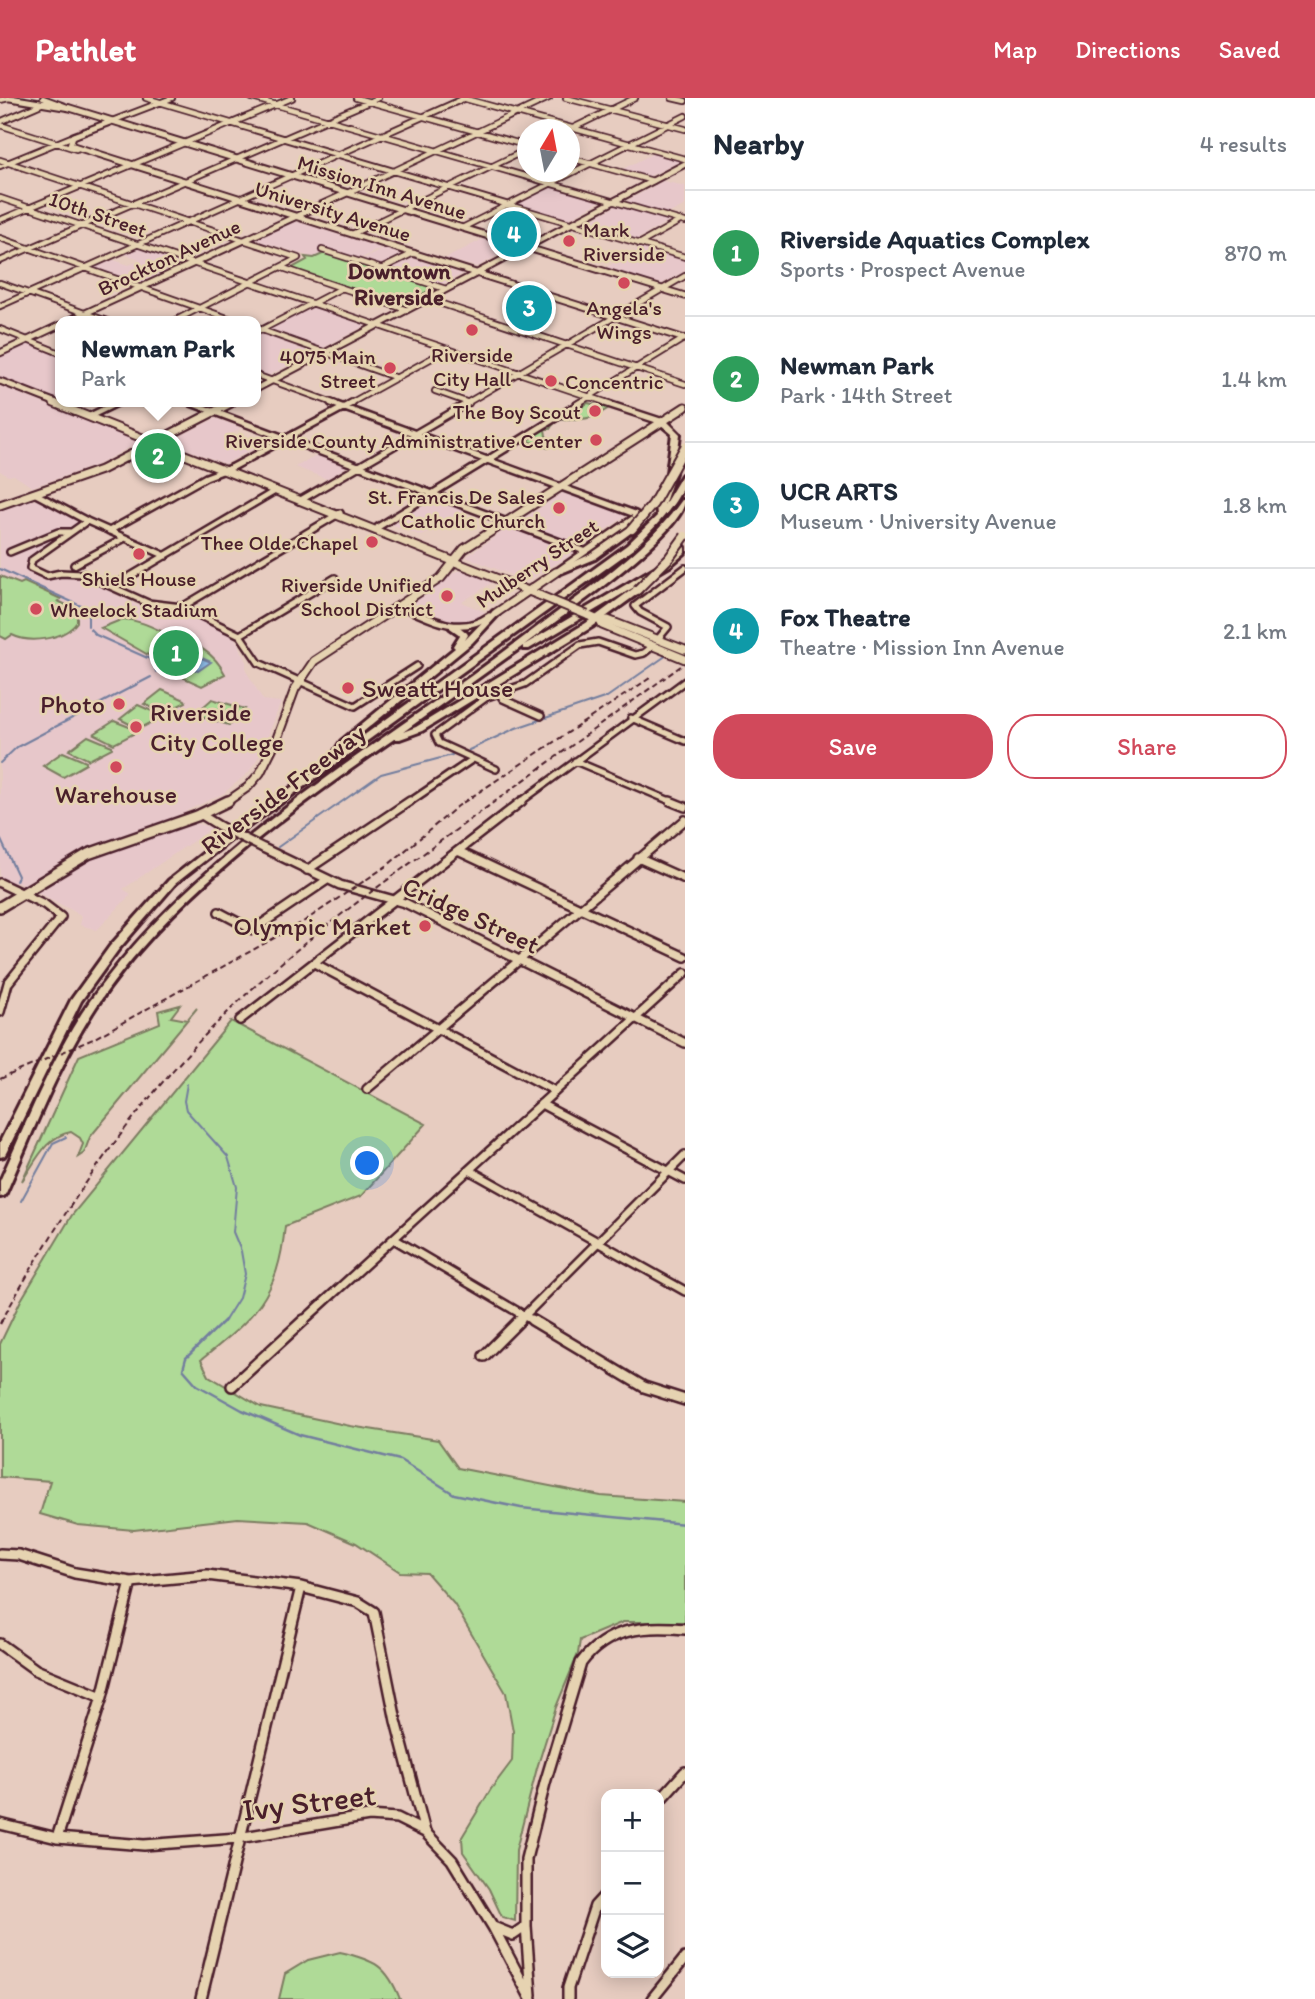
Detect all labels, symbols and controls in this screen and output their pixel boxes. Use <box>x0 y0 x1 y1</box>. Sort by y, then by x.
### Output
text: Pathlet <box>35 30 137 69</box>
text: Map <box>993 35 1037 64</box>
text: Directions <box>1075 35 1181 64</box>
text: Saved <box>1219 35 1280 64</box>
north arrow <box>517 119 580 182</box>
text: Nearby <box>713 125 804 162</box>
text: 4 results <box>1200 130 1287 158</box>
street label: Mission Inn Avenue <box>294 149 470 225</box>
street label: University Avenue <box>252 175 414 247</box>
street label: 10th Street <box>46 186 150 242</box>
pin: 4 <box>491 208 537 260</box>
street label: Brockton Avenue <box>94 213 244 301</box>
place label: Mark Riverside <box>583 217 665 266</box>
text: Riverside Aquatics Complex <box>780 223 1089 255</box>
marker: Mark Riverside <box>561 233 577 249</box>
text: 1 <box>731 239 741 267</box>
text: 870 m <box>1224 239 1287 267</box>
text: Sports · Prospect Avenue <box>780 255 1025 283</box>
district label: Downtown Riverside <box>347 257 451 311</box>
marker: Angela's Wings <box>616 275 632 291</box>
pin: 3 <box>506 282 552 334</box>
place label: Angela's Wings <box>586 295 662 344</box>
popup <box>55 316 261 407</box>
marker: Riverside City Hall <box>464 322 480 338</box>
text: Newman Park <box>81 332 235 364</box>
place label: Riverside City Hall <box>431 342 513 391</box>
place label: 4075 Main Street <box>280 344 376 393</box>
text: Newman Park <box>780 349 934 381</box>
marker: 4075 Main Street <box>382 360 398 376</box>
text: Park <box>81 364 126 392</box>
text: 2 <box>730 365 742 393</box>
text: 1.4 km <box>1221 365 1287 393</box>
place label: Concentric <box>565 369 664 394</box>
marker: Concentric <box>543 373 559 389</box>
text: Park · 14th Street <box>780 381 952 409</box>
place label: The Boy Scout <box>453 399 581 424</box>
marker: The Boy Scout <box>587 403 603 419</box>
place label: Riverside County Administrative Center <box>225 428 583 453</box>
pin: 2 <box>135 430 181 482</box>
marker: Riverside County Administrative Center <box>588 432 604 448</box>
text: UCR ARTS <box>780 475 898 507</box>
place label: St. Francis De Sales Catholic Church <box>368 484 545 533</box>
text: 3 <box>730 491 742 519</box>
text: 1.8 km <box>1222 491 1287 519</box>
marker: St. Francis De Sales Catholic Church <box>551 500 567 516</box>
text: Museum · University Avenue <box>780 507 1057 535</box>
street label: Mulberry Street <box>471 513 603 613</box>
place label: Thee Olde Chapel <box>201 530 358 555</box>
marker: Thee Olde Chapel <box>364 534 380 550</box>
marker: Shiels House <box>131 546 147 562</box>
place label: Shiels House <box>82 566 196 591</box>
place label: Riverside Unified School District <box>281 572 434 621</box>
marker: Riverside Unified School District <box>439 588 455 604</box>
place label: Wheelock Stadium <box>50 597 218 622</box>
marker: Wheelock Stadium <box>28 601 44 617</box>
text: Fox Theatre <box>780 601 911 633</box>
text: 4 <box>729 617 743 645</box>
text: 2.1 km <box>1223 617 1287 645</box>
pin: 1 <box>153 627 199 679</box>
text: Theatre · Mission Inn Avenue <box>780 633 1064 661</box>
place label: Sweatt House <box>362 672 513 704</box>
marker: Sweatt House <box>340 680 356 696</box>
place label: Photo <box>40 688 105 720</box>
marker: Photo <box>111 696 127 712</box>
place label: Riverside City College <box>150 696 284 758</box>
button: Save <box>713 714 993 779</box>
button: Share <box>1007 714 1287 779</box>
street label: Riverside Freeway <box>194 716 372 862</box>
marker: Riverside City College <box>128 719 144 735</box>
marker: Warehouse <box>108 759 124 775</box>
place label: Warehouse <box>55 778 177 810</box>
street label: Cridge Street <box>397 869 545 961</box>
place label: Olympic Market <box>233 910 411 942</box>
marker: Olympic Market <box>417 918 433 934</box>
your location <box>350 1146 384 1180</box>
street label: Ivy Street <box>240 1775 378 1829</box>
map controls <box>601 1789 664 1978</box>
button: + <box>601 1789 664 1852</box>
button: − <box>601 1852 664 1915</box>
button: layers <box>601 1915 664 1978</box>

